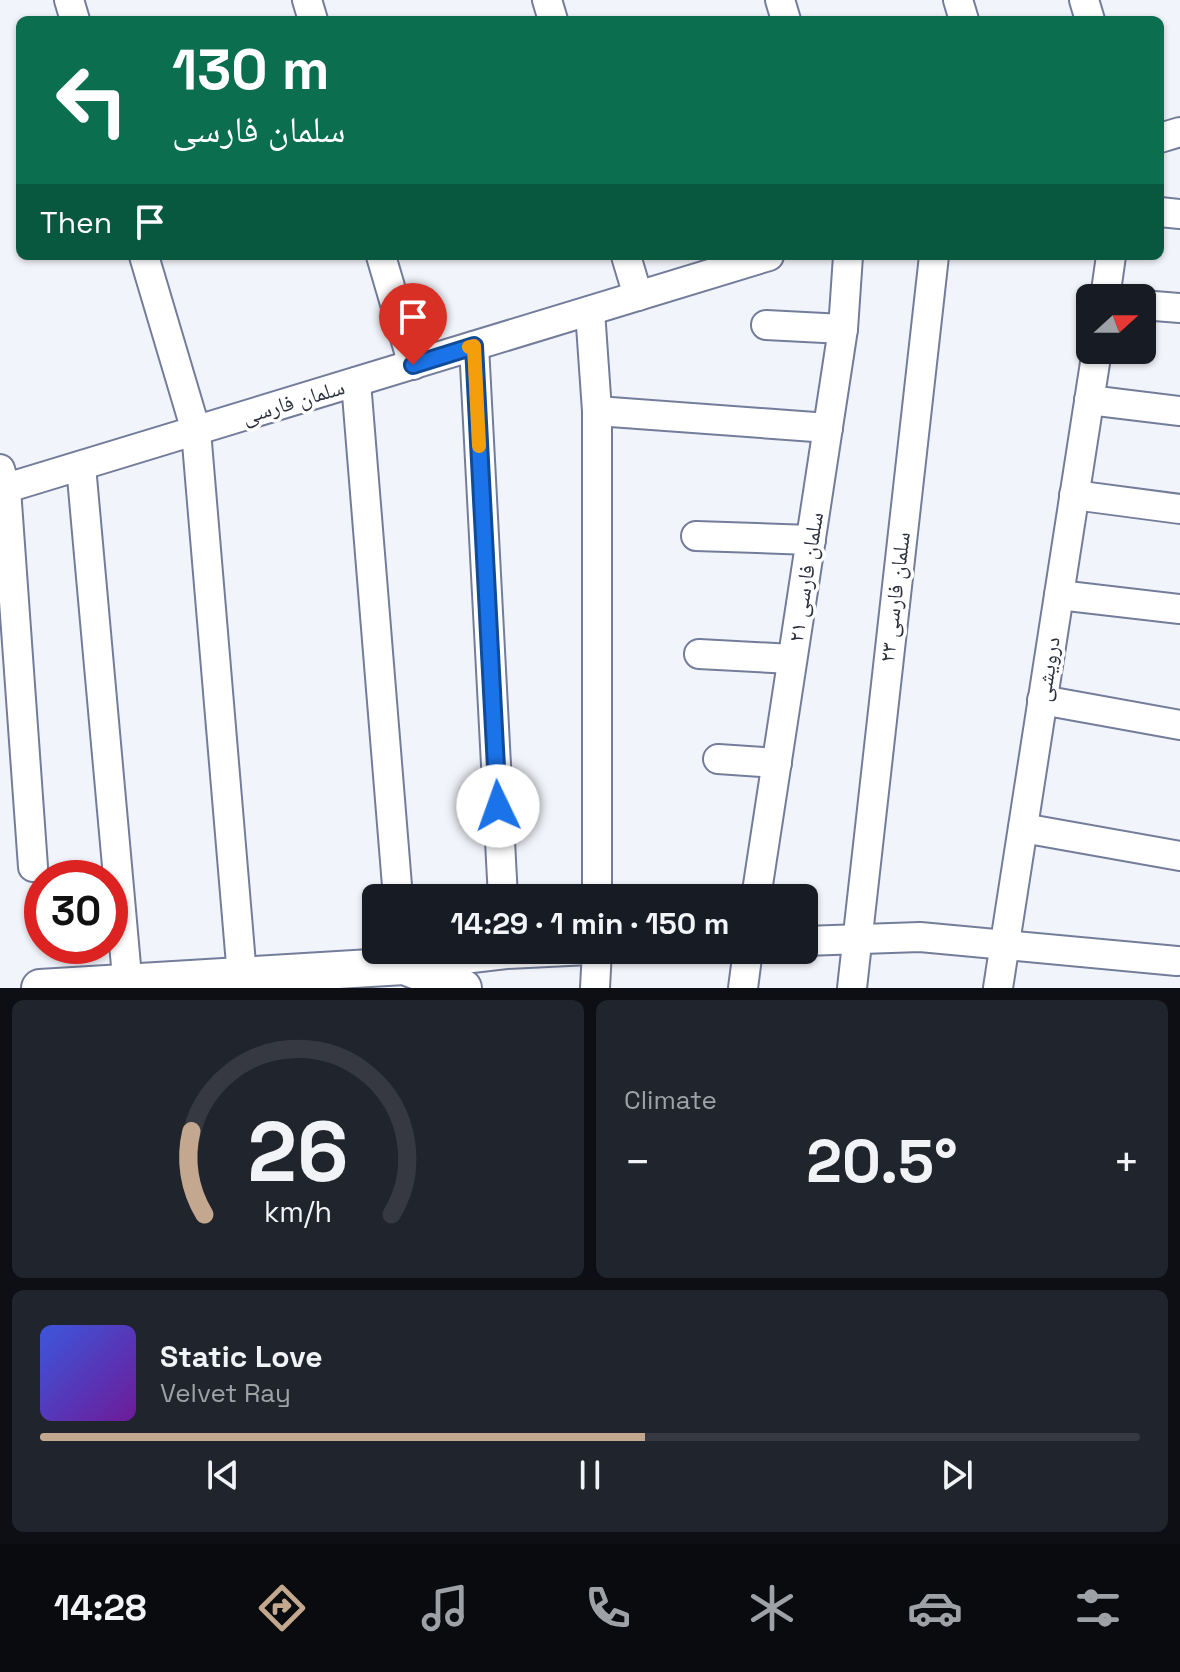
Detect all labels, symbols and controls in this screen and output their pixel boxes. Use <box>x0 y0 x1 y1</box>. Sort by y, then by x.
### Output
text: 130 m <box>172 34 330 105</box>
icon: left <box>40 48 144 152</box>
text: سلمان فارسی <box>172 107 345 153</box>
icon: arrive <box>128 200 172 244</box>
text: Then <box>40 203 112 242</box>
pin <box>379 283 447 365</box>
north arrow <box>1076 284 1156 364</box>
map controls <box>1076 284 1156 364</box>
icon: arrive <box>391 295 435 339</box>
street label: سلمان فارسی <box>238 372 348 430</box>
street label: سلمان فارسی ۲۱ <box>781 510 829 644</box>
street label: سلمان فارسی ۲۳ <box>872 530 916 664</box>
street label: درویشی <box>1028 635 1066 703</box>
position arrow <box>456 764 540 848</box>
speed limit sign: 30 <box>24 860 128 964</box>
text: 14:29 · 1 min · 150 m <box>451 904 729 943</box>
text: Climate <box>624 1083 717 1117</box>
text: 26 <box>248 1099 348 1205</box>
text: 20.5° <box>806 1123 958 1200</box>
text: − <box>624 1134 651 1190</box>
text: + <box>1113 1134 1140 1190</box>
text: km/h <box>264 1194 332 1230</box>
text: Static Love <box>160 1337 323 1376</box>
text: Velvet Ray <box>160 1376 291 1410</box>
icon: previous <box>201 1453 245 1497</box>
icon: pause <box>568 1453 612 1497</box>
icon: next <box>935 1453 979 1497</box>
icon: directions <box>254 1580 310 1636</box>
icon: music <box>417 1580 473 1636</box>
icon: phone <box>580 1580 636 1636</box>
icon: climate <box>744 1580 800 1636</box>
icon: car <box>907 1580 963 1636</box>
icon: filters <box>1070 1580 1126 1636</box>
text: 14:28 <box>54 1585 147 1631</box>

